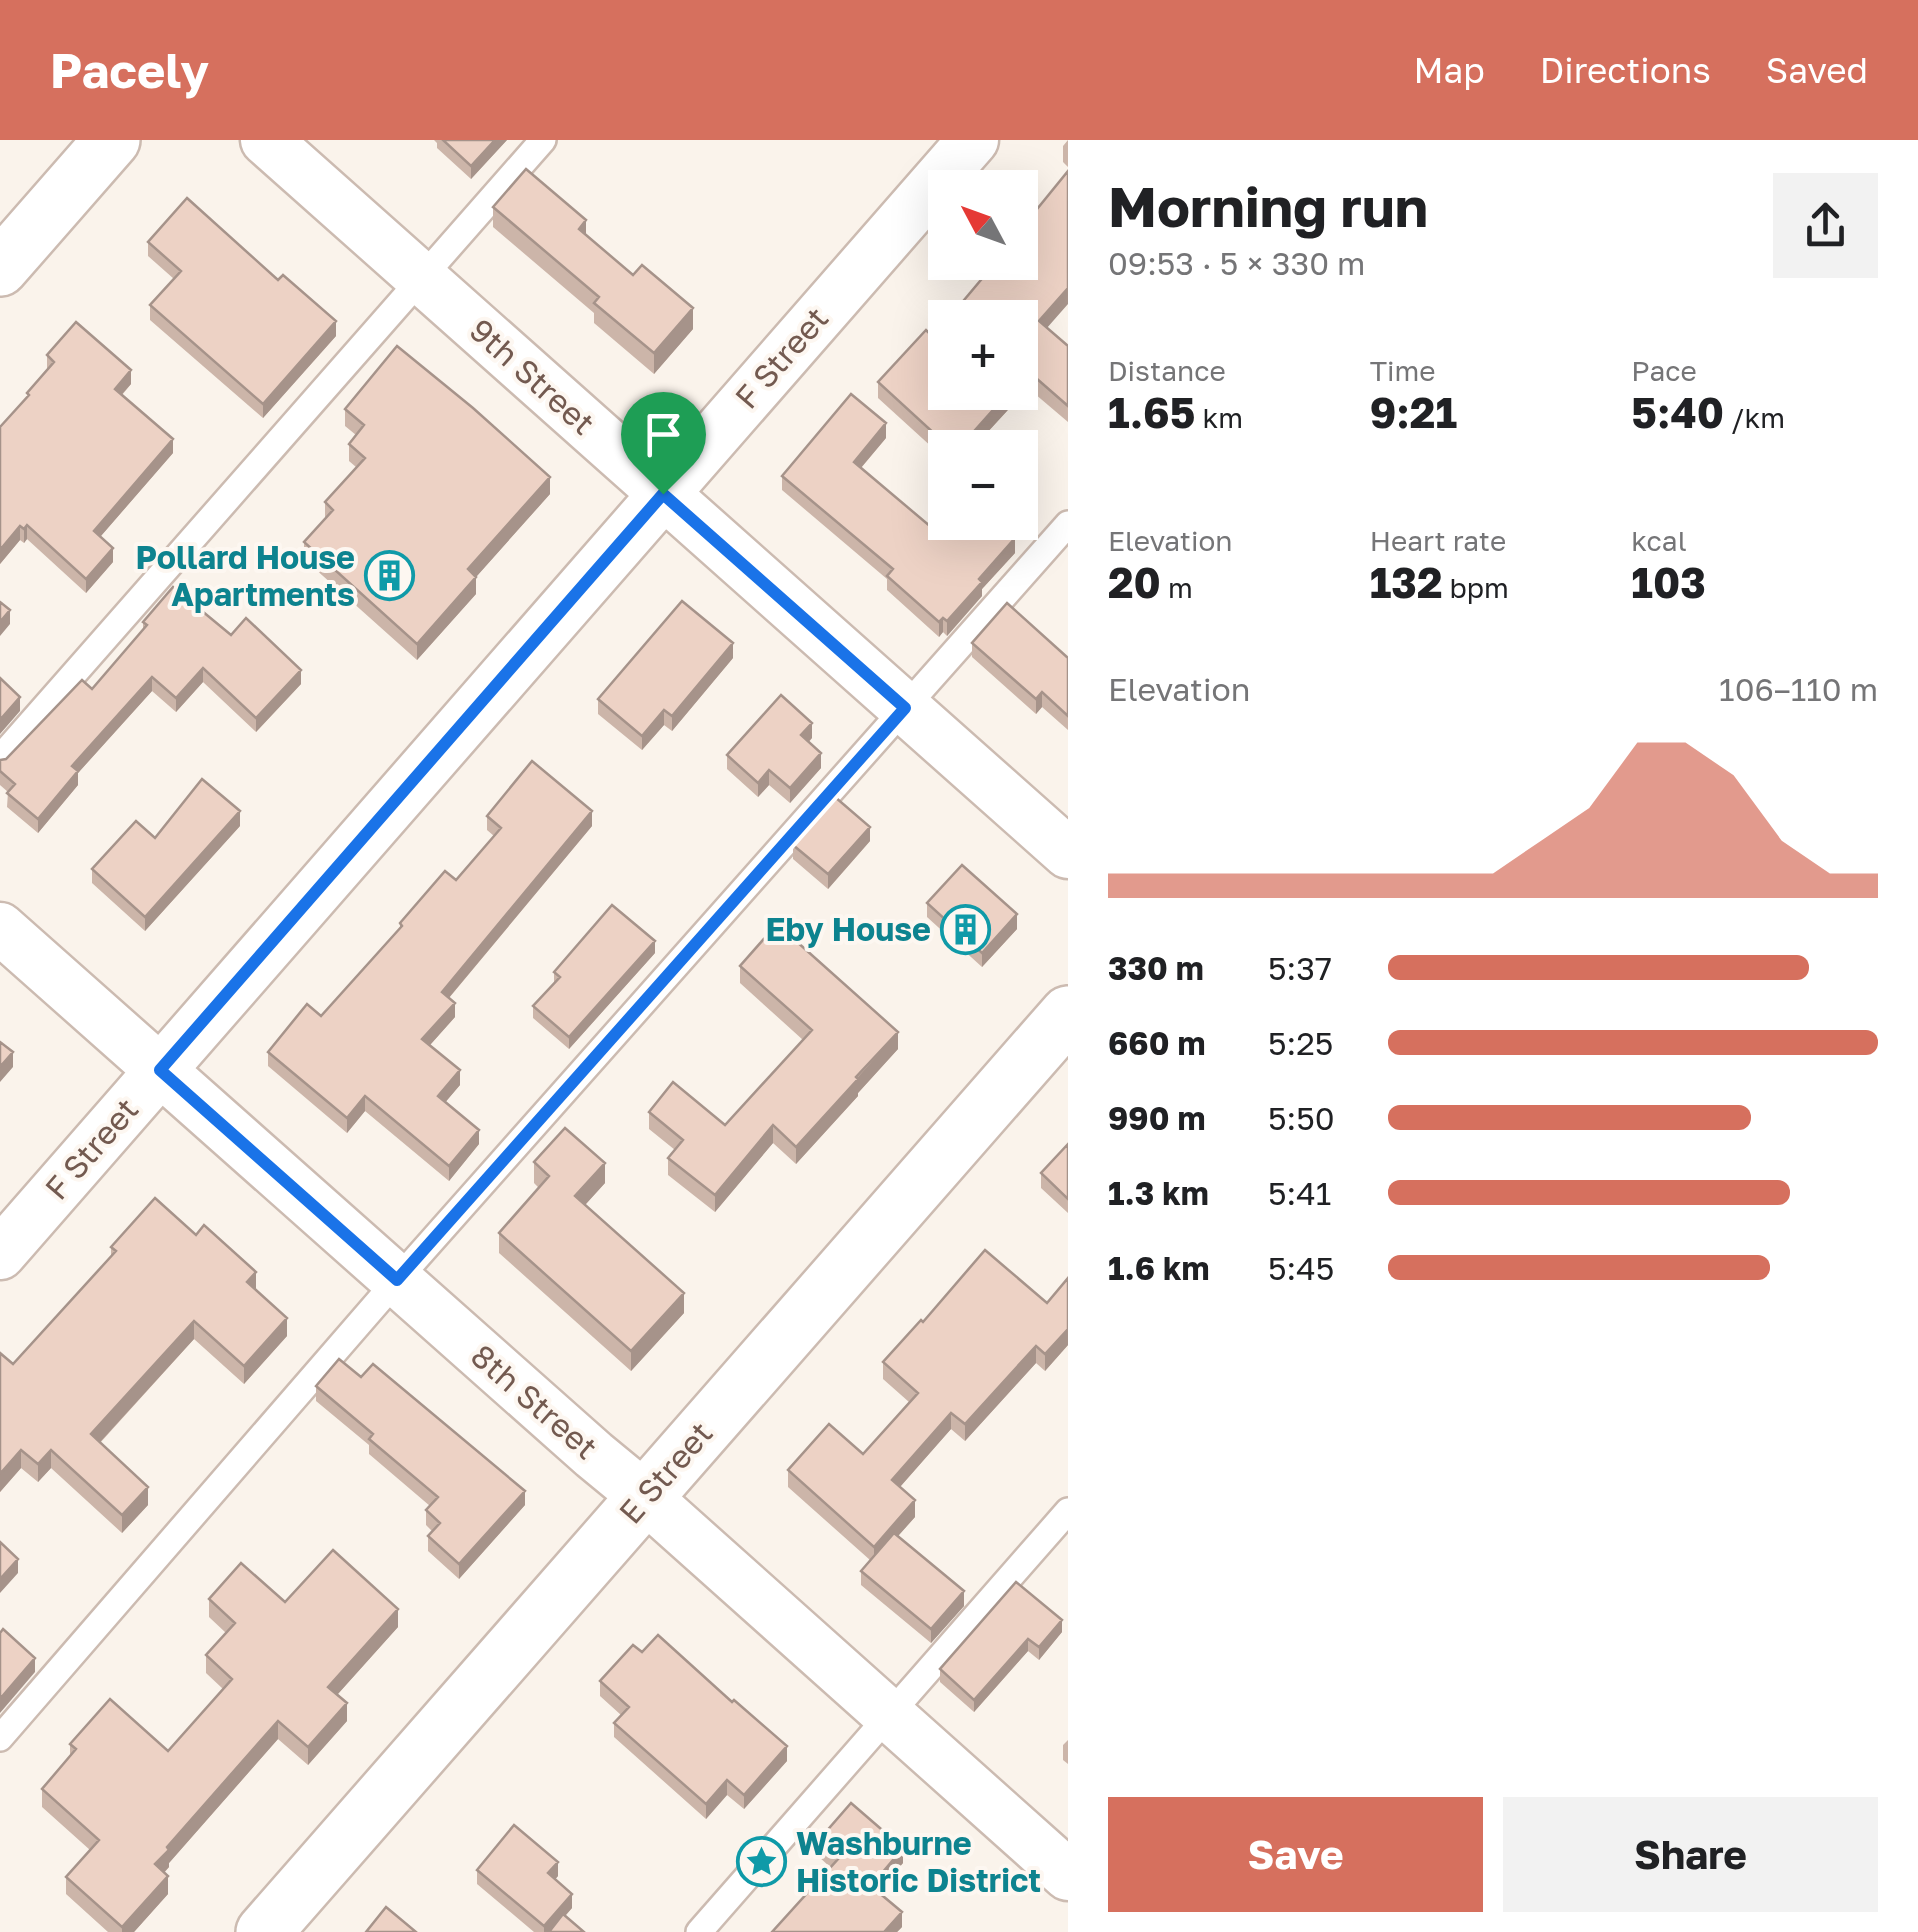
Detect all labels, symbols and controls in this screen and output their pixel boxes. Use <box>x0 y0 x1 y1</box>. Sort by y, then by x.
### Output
text: Pacely <box>50 41 209 99</box>
text: Map <box>1413 49 1485 91</box>
text: Directions <box>1540 49 1711 91</box>
text: Saved <box>1766 49 1868 91</box>
north arrow <box>928 170 1038 280</box>
map controls <box>928 170 1038 540</box>
text: Morning run <box>1108 173 1428 239</box>
button: share <box>1773 173 1878 278</box>
text: 09:53 · 5 × 330 m <box>1108 244 1365 282</box>
street label: F Street <box>727 299 836 416</box>
button: + <box>928 300 1038 410</box>
street label: 9th Street <box>463 310 603 442</box>
text: Distance <box>1108 354 1226 387</box>
text: Time <box>1370 354 1436 387</box>
text: Pace <box>1631 354 1697 387</box>
text: 1.65 <box>1108 387 1195 437</box>
text: 9:21 <box>1370 387 1457 437</box>
text: 5:40 <box>1631 387 1724 437</box>
pin <box>621 392 706 495</box>
text: km <box>1195 401 1243 434</box>
text: /km <box>1724 401 1785 434</box>
icon: arrive <box>636 407 691 462</box>
button: − <box>928 430 1038 540</box>
text: Elevation <box>1108 524 1233 557</box>
text: Heart rate <box>1370 524 1506 557</box>
text: kcal <box>1631 524 1687 557</box>
place label: Pollard House Apartments <box>136 538 355 613</box>
building icon: Pollard House Apartments <box>364 550 416 602</box>
text: 20 <box>1108 557 1161 607</box>
text: 132 <box>1370 557 1443 607</box>
text: 103 <box>1631 557 1706 607</box>
text: m <box>1161 571 1193 604</box>
text: bpm <box>1443 571 1509 604</box>
text: Elevation <box>1108 670 1250 708</box>
text: 106–110 m <box>1719 670 1878 708</box>
building icon: Eby House <box>940 904 992 956</box>
place label: Eby House <box>765 910 931 948</box>
text: 330 m <box>1108 949 1204 987</box>
text: 5:37 <box>1268 949 1332 987</box>
text: 660 m <box>1108 1024 1205 1062</box>
text: 5:25 <box>1268 1024 1333 1062</box>
street label: F Street <box>37 1090 146 1207</box>
text: 990 m <box>1108 1099 1205 1137</box>
text: 5:50 <box>1268 1099 1335 1137</box>
text: 1.3 km <box>1108 1174 1209 1212</box>
text: 5:41 <box>1268 1174 1331 1212</box>
text: 1.6 km <box>1108 1249 1210 1287</box>
text: 5:45 <box>1268 1249 1334 1287</box>
street label: 8th Street <box>464 1336 606 1466</box>
street label: E Street <box>611 1414 720 1531</box>
button: Save <box>1108 1797 1483 1912</box>
button: Share <box>1503 1797 1878 1912</box>
place label: Washburne Historic District <box>796 1824 1041 1899</box>
place icon: Washburne Historic District <box>735 1836 787 1888</box>

